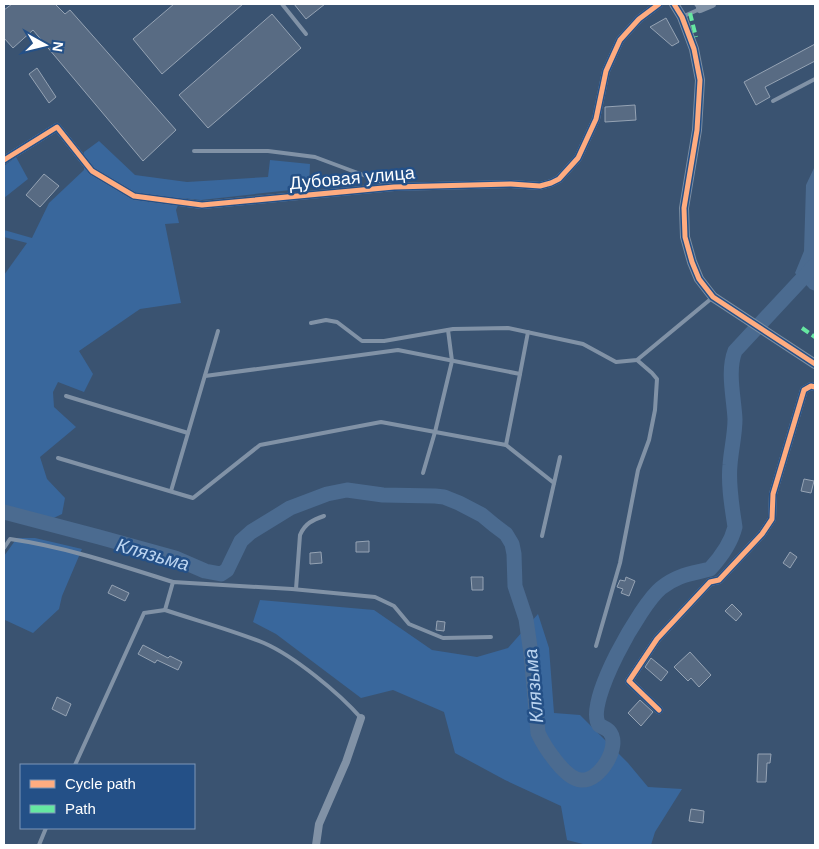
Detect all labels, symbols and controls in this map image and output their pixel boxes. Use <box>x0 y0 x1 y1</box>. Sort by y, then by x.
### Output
north arrow <box>20 20 70 70</box>
text: N <box>49 41 67 53</box>
street label: Дубовая улица <box>289 162 416 193</box>
water label: Клязьма <box>114 534 192 575</box>
water label: Клязьма <box>520 648 547 724</box>
legend <box>20 764 195 829</box>
text: Cycle path <box>65 775 136 792</box>
text: Path <box>65 800 96 817</box>

